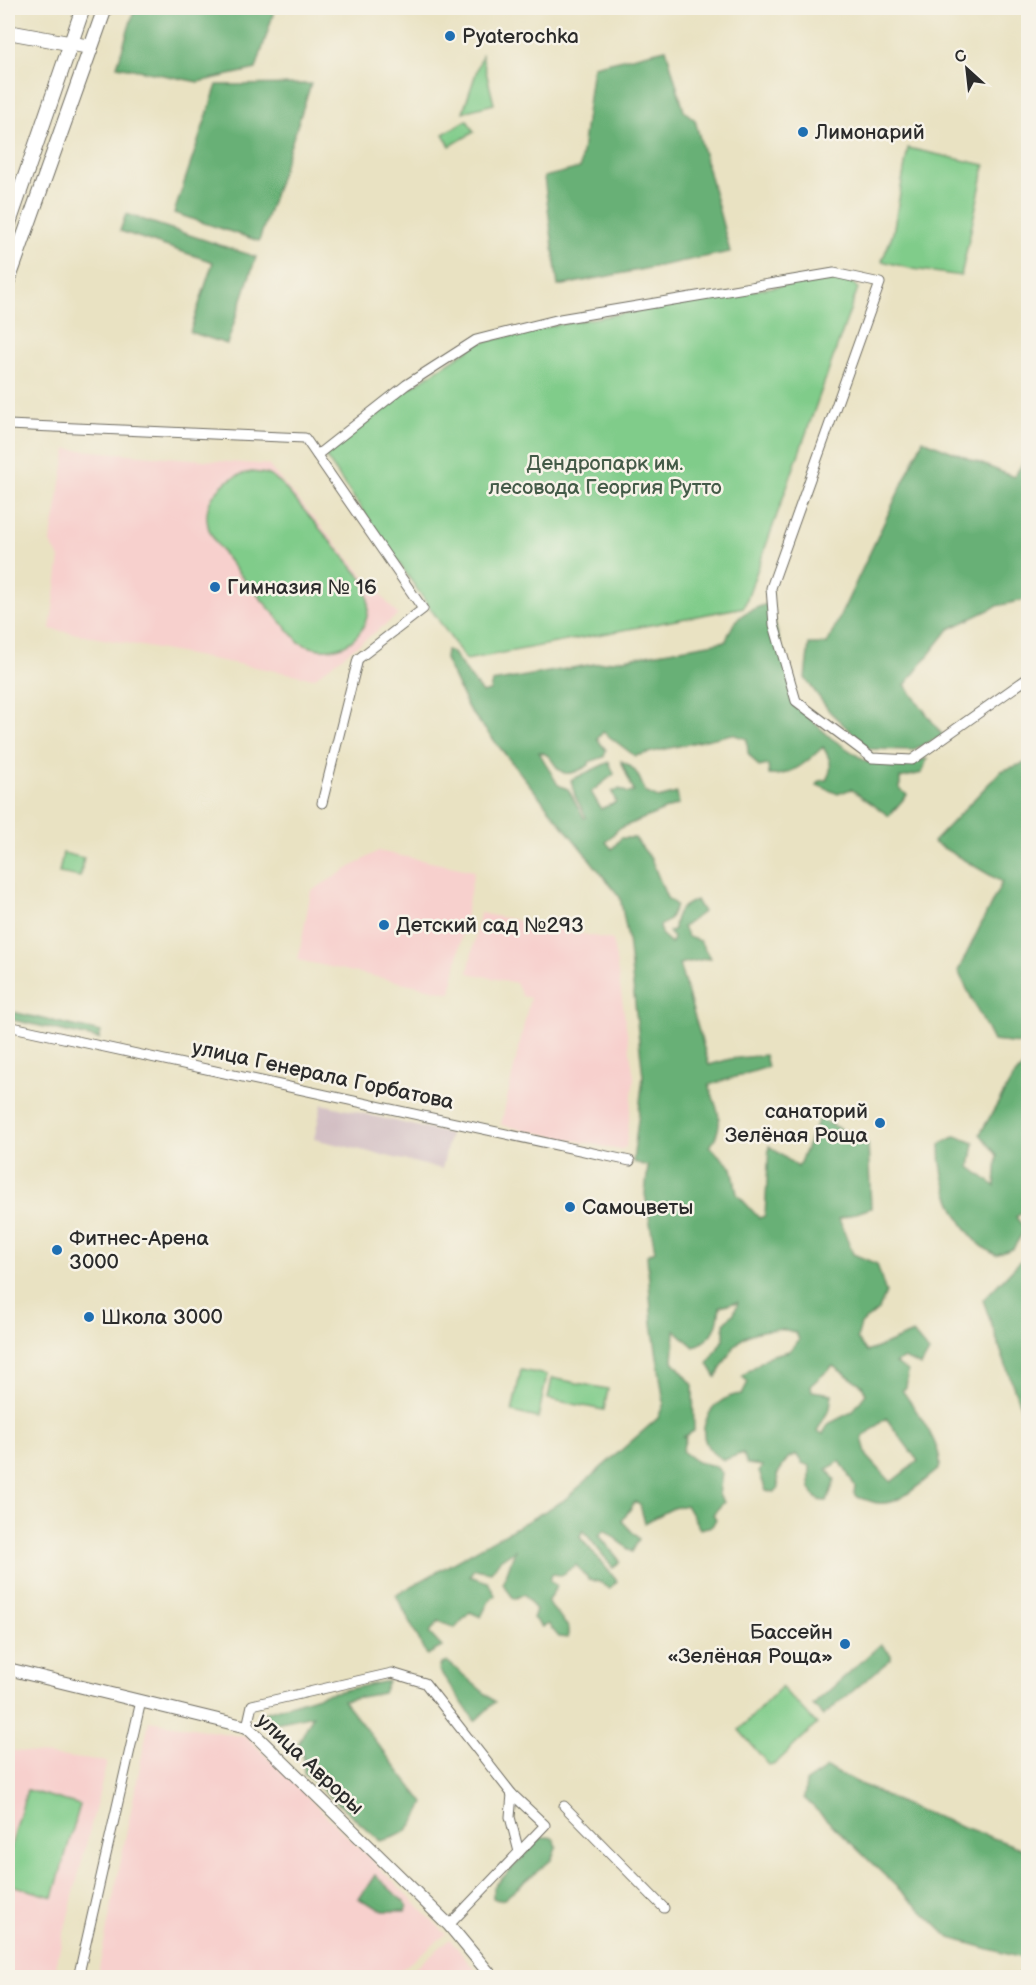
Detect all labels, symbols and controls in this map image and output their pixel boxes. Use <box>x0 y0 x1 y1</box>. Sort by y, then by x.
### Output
place label: Pyaterochka <box>462 24 579 49</box>
marker: Pyaterochka <box>443 29 457 43</box>
north arrow <box>937 39 997 99</box>
text: С <box>952 46 970 68</box>
place label: Лимонарий <box>814 120 925 145</box>
marker: Лимонарий <box>796 125 810 139</box>
park label: Дендропарк им. лесовода Георгия Рутто <box>488 451 722 500</box>
place label: Гимназия № 16 <box>227 575 377 600</box>
marker: Гимназия № 16 <box>208 580 222 594</box>
place label: Детский сад №293 <box>396 913 584 938</box>
marker: Детский сад №293 <box>377 918 391 932</box>
street label: улица Генерала Горбатова <box>190 1035 457 1115</box>
place label: санаторий Зелёная Роща <box>725 1099 869 1148</box>
marker: санаторий Зелёная Роща <box>873 1116 887 1130</box>
place label: Самоцветы <box>582 1195 693 1220</box>
marker: Самоцветы <box>563 1200 577 1214</box>
place label: Фитнес-Арена 3000 <box>69 1226 209 1275</box>
marker: Фитнес-Арена 3000 <box>50 1243 64 1257</box>
place label: Школа 3000 <box>101 1305 223 1330</box>
marker: Школа 3000 <box>82 1310 96 1324</box>
place label: Бассейн «Зелёная Роща» <box>667 1620 833 1669</box>
marker: Бассейн «Зелёная Роща» <box>838 1637 852 1651</box>
street label: улица Авроры <box>251 1708 369 1820</box>

